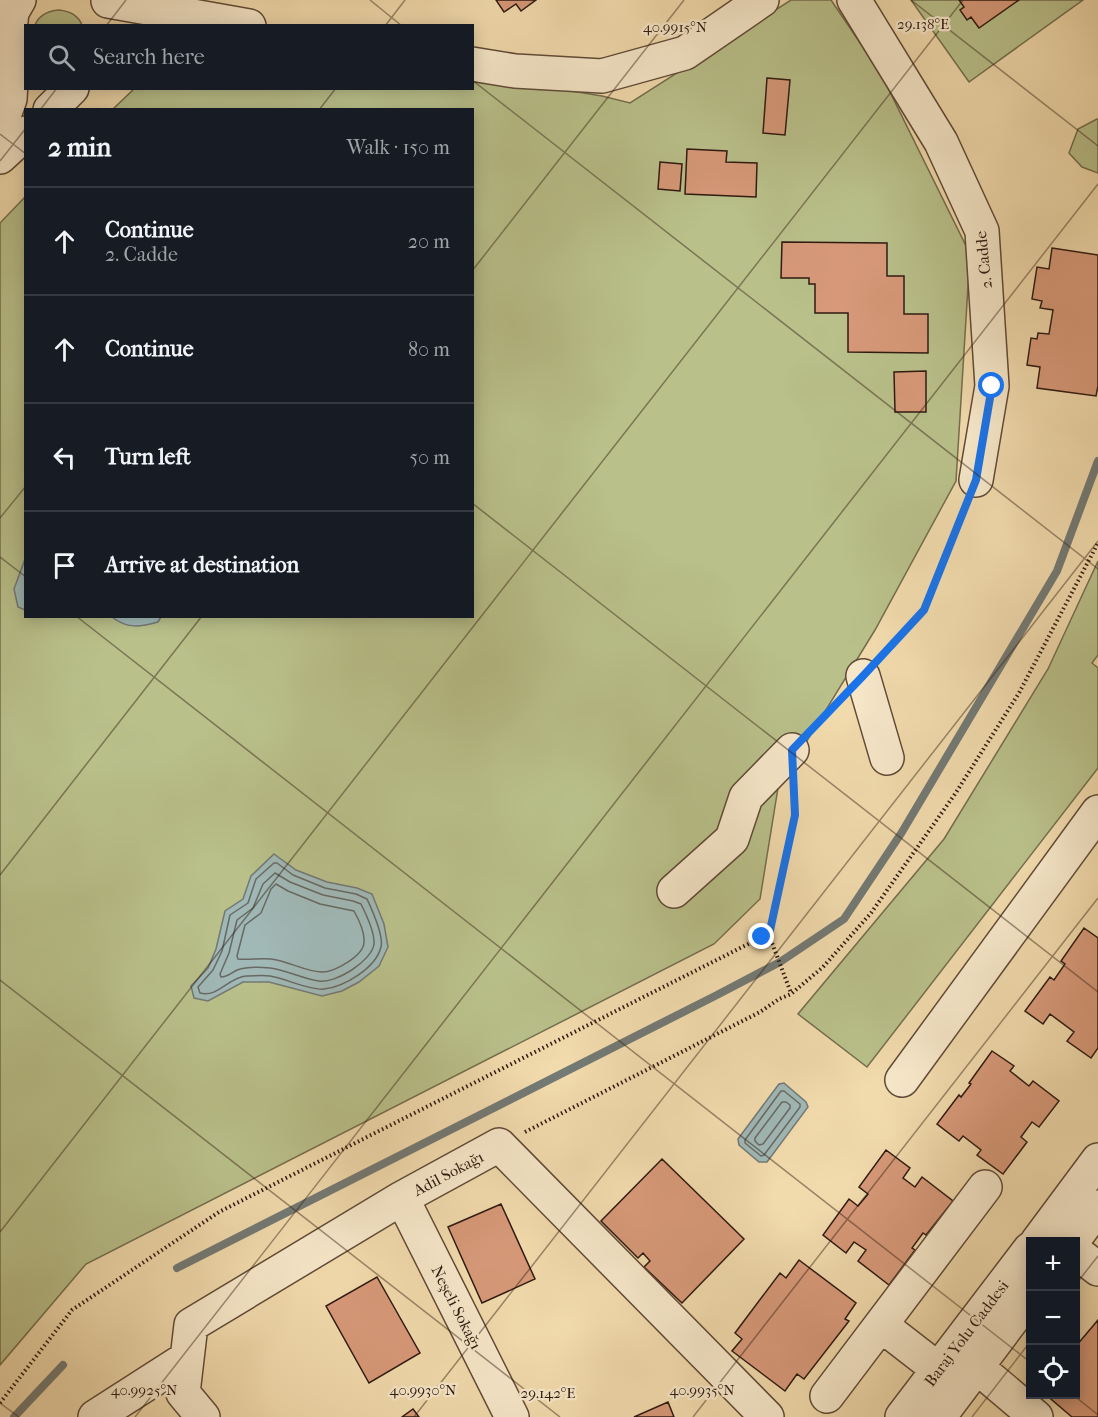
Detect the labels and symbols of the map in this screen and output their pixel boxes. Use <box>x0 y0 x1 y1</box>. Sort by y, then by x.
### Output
text: 29.138°E <box>897 15 949 33</box>
text: 40.9915°N <box>643 18 708 36</box>
street label: 2. Cadde <box>971 230 996 290</box>
route start <box>978 372 1004 398</box>
route end <box>748 923 774 949</box>
street label: Adil Sokağı <box>409 1147 487 1200</box>
street label: Neşeli Sokağı <box>426 1262 486 1353</box>
street label: Baraj Yolu Caddesi <box>920 1276 1013 1390</box>
text: 40.9925°N <box>111 1381 178 1399</box>
text: 40.9930°N <box>390 1381 457 1399</box>
text: 40.9935°N <box>669 1381 735 1399</box>
text: 29.142°E <box>520 1384 576 1402</box>

